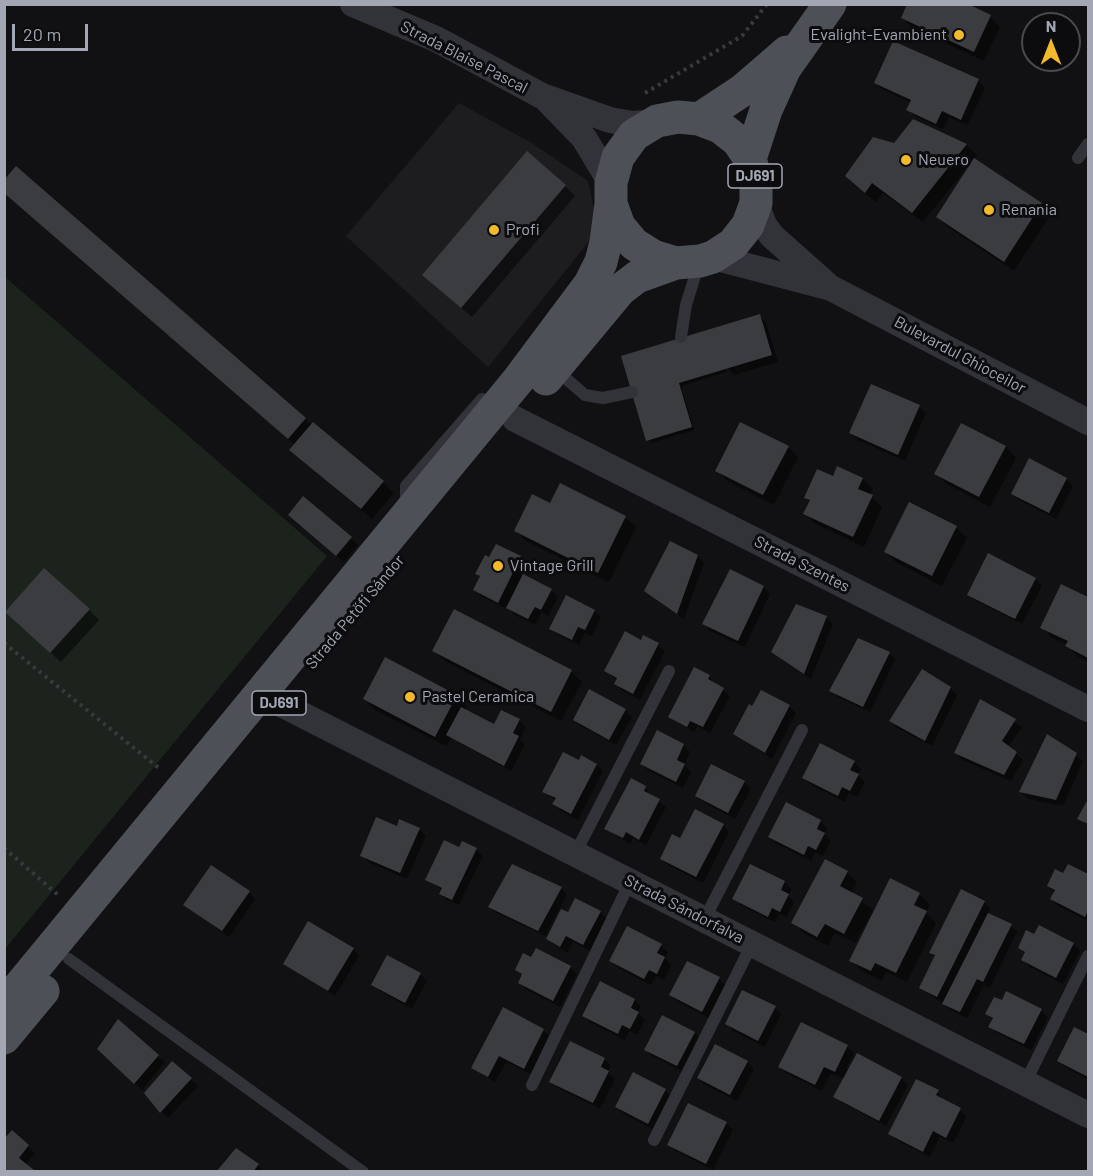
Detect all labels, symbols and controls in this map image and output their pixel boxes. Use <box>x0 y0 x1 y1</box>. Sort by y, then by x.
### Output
scale bar <box>15 12 92 50</box>
north arrow <box>1021 12 1081 72</box>
text: N <box>1046 16 1056 35</box>
street label: Strada Blaise Pascal <box>397 17 531 97</box>
text: 20 m <box>23 23 61 45</box>
place label: Evalight-Evambient <box>811 25 947 45</box>
marker: Evalight-Evambient <box>952 28 966 42</box>
place label: Neuero <box>918 150 969 170</box>
marker: Neuero <box>899 153 913 167</box>
road number: DJ691 <box>728 164 782 188</box>
place label: Renania <box>1001 200 1057 220</box>
marker: Renania <box>982 203 996 217</box>
place label: Profi <box>506 220 540 240</box>
marker: Profi <box>487 223 501 237</box>
street label: Bulevardul Ghioceilor <box>891 312 1029 398</box>
street label: Strada Szentes <box>751 532 853 596</box>
street label: Strada Petőfi Sándor <box>302 551 408 673</box>
place label: Vintage Grill <box>510 556 593 576</box>
marker: Vintage Grill <box>491 559 505 573</box>
place label: Pastel Ceramica <box>422 687 534 707</box>
marker: Pastel Ceramica <box>403 690 417 704</box>
road number: DJ691 <box>252 691 306 715</box>
street label: Strada Sándorfalva <box>621 871 747 947</box>

